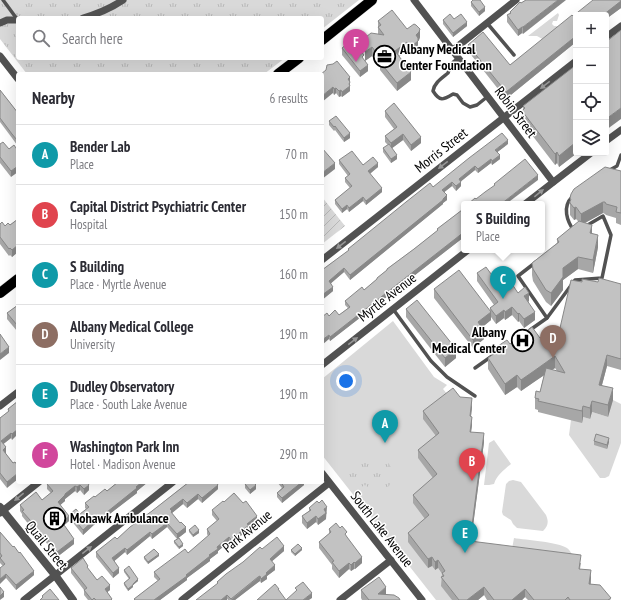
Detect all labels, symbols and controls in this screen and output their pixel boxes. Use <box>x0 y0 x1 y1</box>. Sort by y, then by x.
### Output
map controls <box>573 12 609 156</box>
button: + <box>573 12 609 48</box>
search box <box>16 16 324 60</box>
icon: search <box>30 27 52 49</box>
text: Search here <box>62 29 123 48</box>
pin: F <box>343 29 369 62</box>
place label: Albany Medical Center Foundation <box>399 40 492 74</box>
office icon: Albany Medical Center Foundation <box>372 44 398 70</box>
button: − <box>573 48 609 84</box>
one-way arrow <box>540 81 551 89</box>
street label: Robin Street <box>491 83 541 141</box>
button: locate <box>573 84 609 120</box>
text: Nearby <box>32 87 75 109</box>
text: 6 results <box>269 90 308 107</box>
button: layers <box>573 120 609 156</box>
street label: Morris Street <box>411 124 471 176</box>
text: Bender Lab <box>70 137 130 156</box>
text: A <box>42 146 48 163</box>
text: 70 m <box>285 146 308 163</box>
text: Place <box>70 156 94 173</box>
one-way arrow <box>438 161 449 170</box>
one-way arrow <box>534 189 545 197</box>
text: Capital District Psychiatric Center <box>70 197 246 216</box>
popup <box>461 201 545 253</box>
text: B <box>42 206 48 223</box>
text: 150 m <box>279 206 308 223</box>
text: S Building <box>476 209 530 228</box>
text: Hospital <box>70 216 107 233</box>
text: Place <box>476 228 500 245</box>
one-way arrow <box>335 241 346 250</box>
text: S Building <box>70 257 124 276</box>
text: C <box>42 266 48 283</box>
text: 160 m <box>279 266 308 283</box>
pin: C <box>490 266 516 299</box>
street label: Myrtle Avenue <box>354 268 420 325</box>
text: Place · Myrtle Avenue <box>70 276 166 293</box>
text: Albany Medical College <box>70 317 194 336</box>
place label: Albany Medical Center <box>432 323 507 357</box>
pin: D <box>540 325 566 358</box>
text: D <box>42 326 48 343</box>
text: 190 m <box>279 326 308 343</box>
hospital icon: Albany Medical Center <box>509 327 535 353</box>
text: University <box>70 336 115 353</box>
one-way arrow <box>347 336 358 345</box>
your location <box>336 371 356 391</box>
text: Dudley Observatory <box>70 377 174 396</box>
text: E <box>42 386 48 403</box>
text: 190 m <box>279 386 308 403</box>
text: Place · South Lake Avenue <box>70 396 187 413</box>
pin: A <box>372 410 398 443</box>
text: Washington Park Inn <box>70 437 179 456</box>
text: F <box>42 446 48 463</box>
text: 290 m <box>279 446 308 463</box>
pin: B <box>459 448 485 481</box>
text: Hotel · Madison Avenue <box>70 456 176 473</box>
street label: South Lake Avenue <box>347 487 417 571</box>
one-way arrow <box>14 493 25 502</box>
building icon: Mohawk Ambulance <box>42 505 68 531</box>
street label: Park Avenue <box>219 505 276 556</box>
place label: Mohawk Ambulance <box>70 509 169 527</box>
street label: Quail Street <box>22 517 72 573</box>
pin: E <box>452 520 478 553</box>
one-way arrow <box>82 545 93 554</box>

